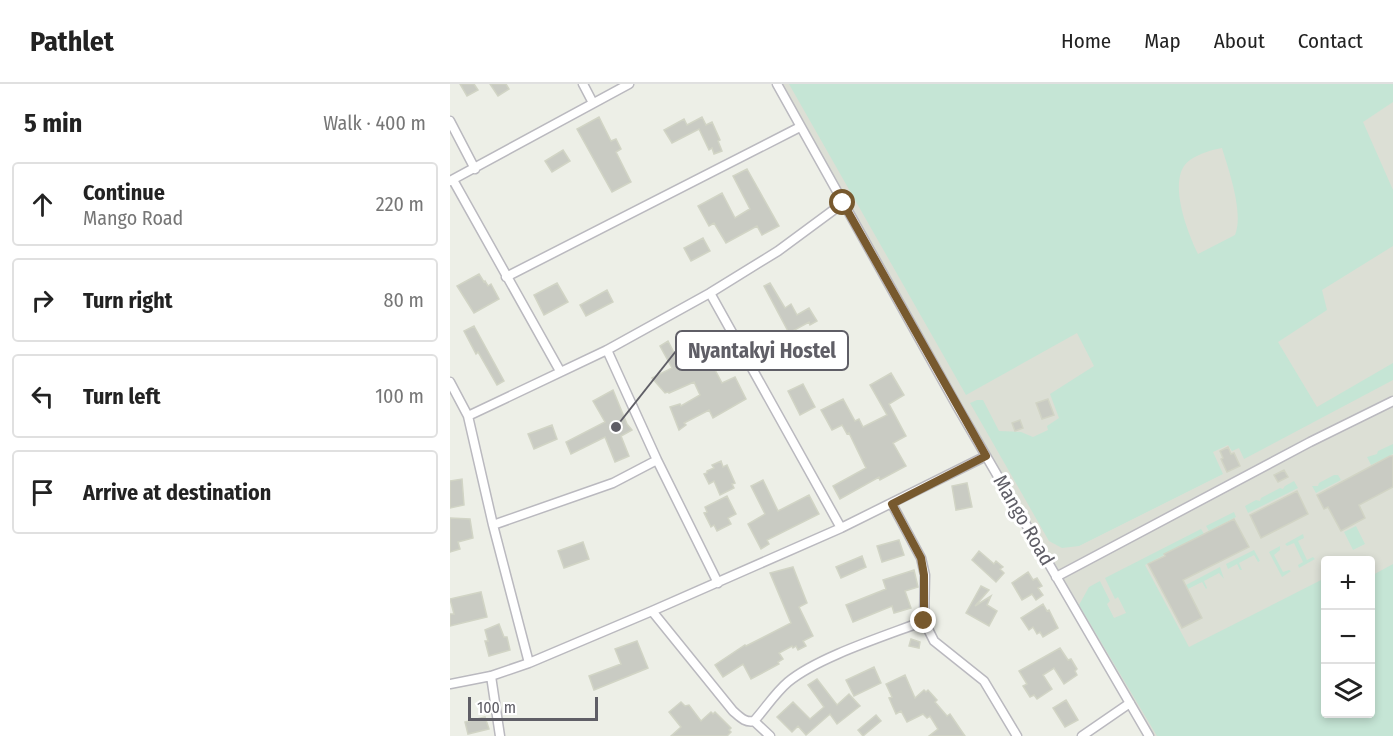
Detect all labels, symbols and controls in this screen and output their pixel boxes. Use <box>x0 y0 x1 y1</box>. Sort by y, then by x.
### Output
text: Pathlet <box>30 25 114 58</box>
text: Home <box>1061 28 1111 54</box>
text: Map <box>1144 28 1181 54</box>
text: About <box>1214 28 1265 54</box>
text: Contact <box>1298 28 1363 54</box>
text: 5 min <box>24 108 82 139</box>
text: Walk · 400 m <box>323 111 426 135</box>
text: Continue <box>83 179 165 206</box>
icon: ahead <box>26 188 59 221</box>
route start <box>829 189 855 215</box>
text: 220 m <box>376 192 424 216</box>
text: Mango Road <box>83 206 183 230</box>
icon: right <box>26 284 59 317</box>
text: Turn right <box>83 287 172 314</box>
text: 80 m <box>384 288 424 312</box>
callout: Nyantakyi Hostel <box>676 331 848 370</box>
text: Nyantakyi Hostel <box>688 338 836 364</box>
icon: left <box>26 380 59 413</box>
text: Turn left <box>83 383 161 410</box>
text: 100 m <box>375 384 424 408</box>
street label: Mango Road <box>989 471 1059 569</box>
icon: arrive <box>26 476 59 509</box>
text: Arrive at destination <box>83 479 271 506</box>
map controls <box>1321 556 1375 718</box>
button: + <box>1321 556 1375 610</box>
route end <box>910 607 936 633</box>
button: − <box>1321 610 1375 664</box>
button: layers <box>1321 664 1375 718</box>
scale bar <box>468 694 598 722</box>
text: 100 m <box>477 698 516 717</box>

